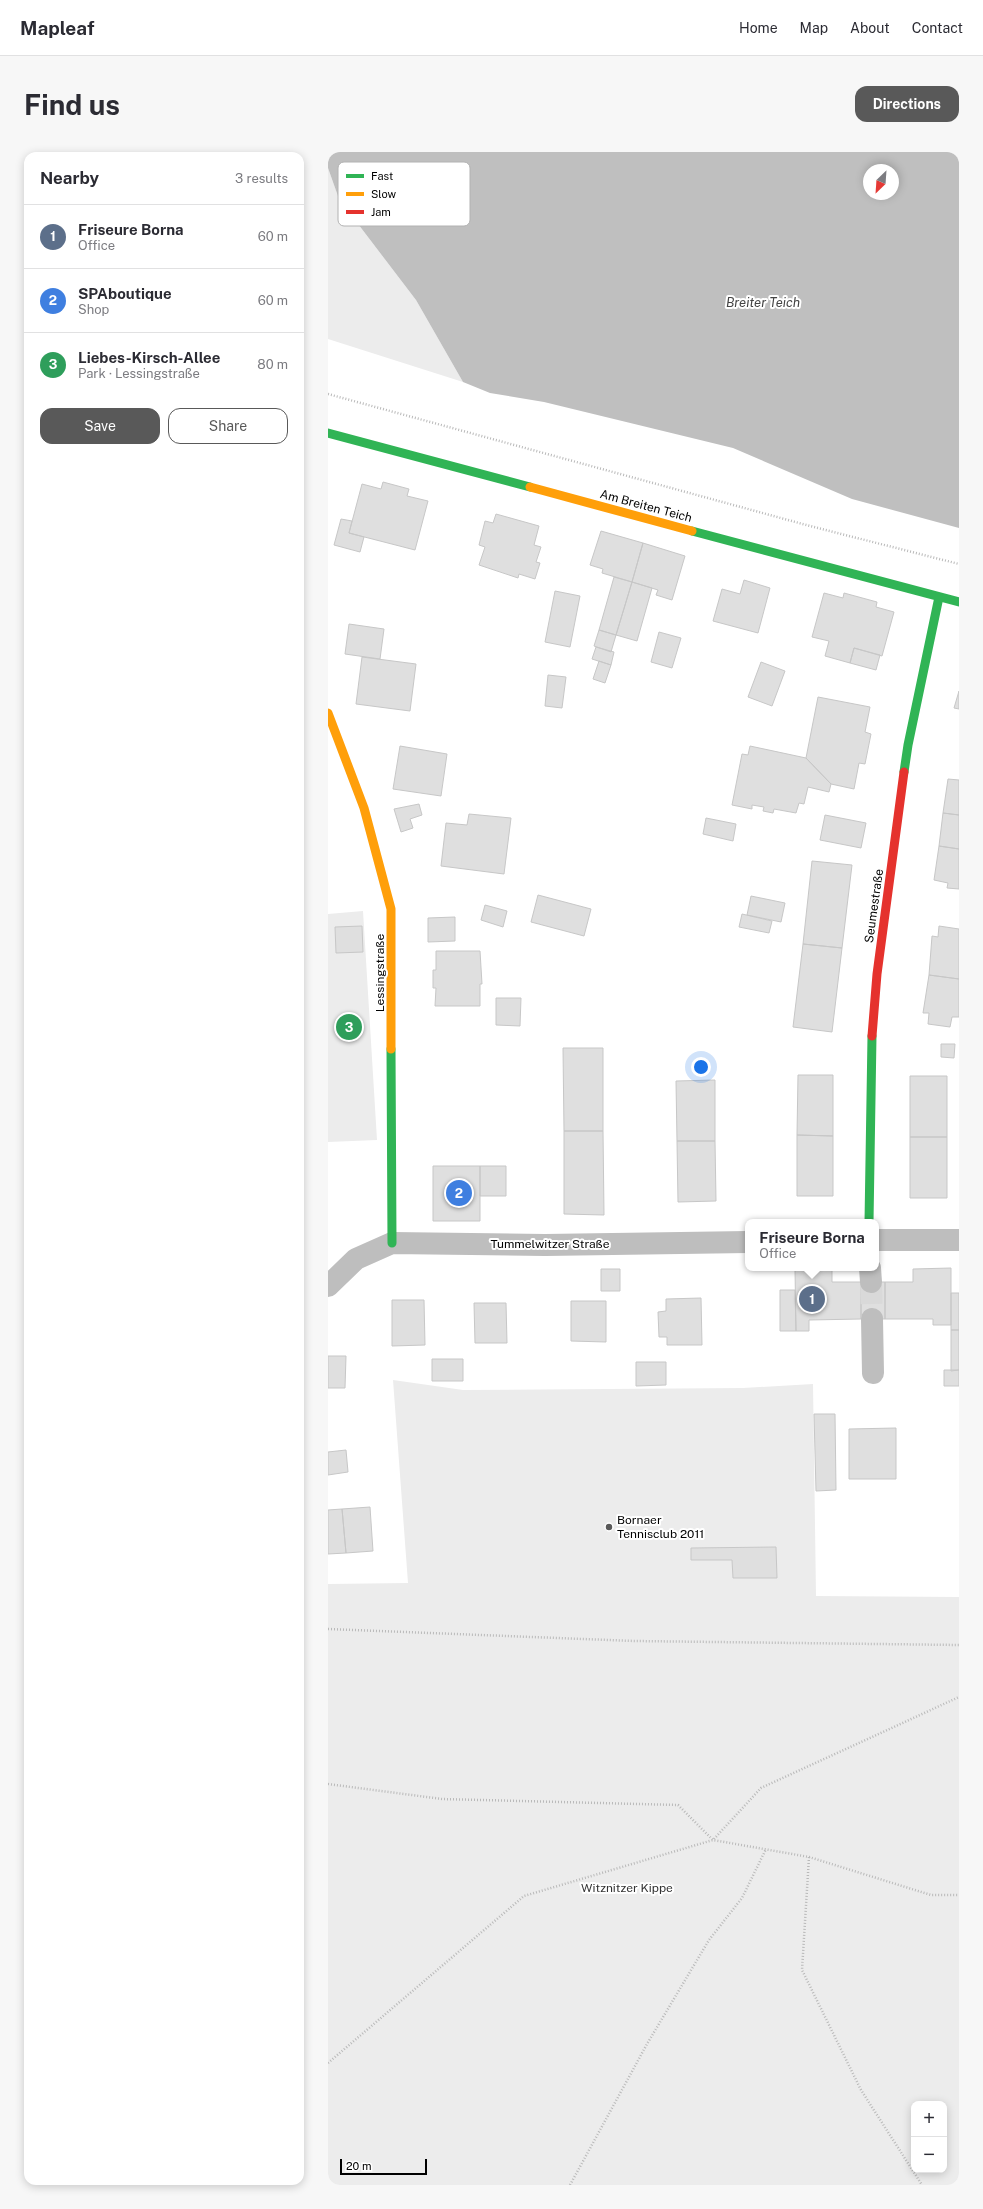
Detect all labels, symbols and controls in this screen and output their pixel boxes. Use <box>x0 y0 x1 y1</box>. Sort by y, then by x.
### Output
text: Mapleaf <box>20 17 94 39</box>
text: Home <box>739 20 778 36</box>
text: Map <box>800 20 828 36</box>
text: About <box>850 20 890 36</box>
text: Contact <box>912 20 963 36</box>
button: Directions <box>855 86 959 122</box>
text: Find us <box>24 88 120 121</box>
legend <box>338 162 470 226</box>
north arrow <box>863 164 899 200</box>
text: Nearby <box>40 168 99 188</box>
text: Fast <box>371 170 393 182</box>
text: 3 results <box>235 171 288 186</box>
text: Slow <box>371 188 397 200</box>
text: Jam <box>371 206 391 218</box>
text: Friseure Borna <box>78 221 184 238</box>
text: 1 <box>50 229 56 244</box>
text: 60 m <box>258 229 288 244</box>
text: Office <box>78 238 115 253</box>
text: SPAboutique <box>78 285 172 302</box>
text: 2 <box>49 293 57 308</box>
text: 60 m <box>258 293 288 308</box>
water label: Breiter Teich <box>726 295 800 310</box>
text: Shop <box>78 302 109 317</box>
text: Liebes-Kirsch-Allee <box>78 349 220 366</box>
text: 3 <box>49 357 57 372</box>
text: 80 m <box>257 357 288 372</box>
text: Park · Lessingstraße <box>78 366 200 381</box>
button: Save <box>40 408 160 444</box>
button: Share <box>168 408 288 444</box>
street label: Am Breiten Teich <box>598 487 694 525</box>
street label: Seumestraße <box>862 868 886 944</box>
street label: Lessingstraße <box>373 934 387 1012</box>
pin: 3 <box>336 1012 362 1042</box>
your location <box>691 1057 711 1077</box>
pin: 2 <box>446 1178 472 1208</box>
popup <box>745 1219 879 1271</box>
text: Friseure Borna <box>759 1229 865 1246</box>
street label: Tummelwitzer Straße <box>490 1237 610 1251</box>
text: Office <box>759 1246 796 1261</box>
pin: 1 <box>799 1284 825 1314</box>
place label: Bornaer Tennisclub 2011 <box>617 1513 704 1541</box>
marker: Bornaer Tennisclub 2011 <box>604 1522 614 1532</box>
park label: Witznitzer Kippe <box>581 1881 673 1895</box>
map controls <box>911 2101 947 2173</box>
button: + <box>911 2101 947 2137</box>
button: − <box>911 2137 947 2173</box>
scale bar <box>340 2157 427 2176</box>
text: 20 m <box>346 2160 371 2172</box>

